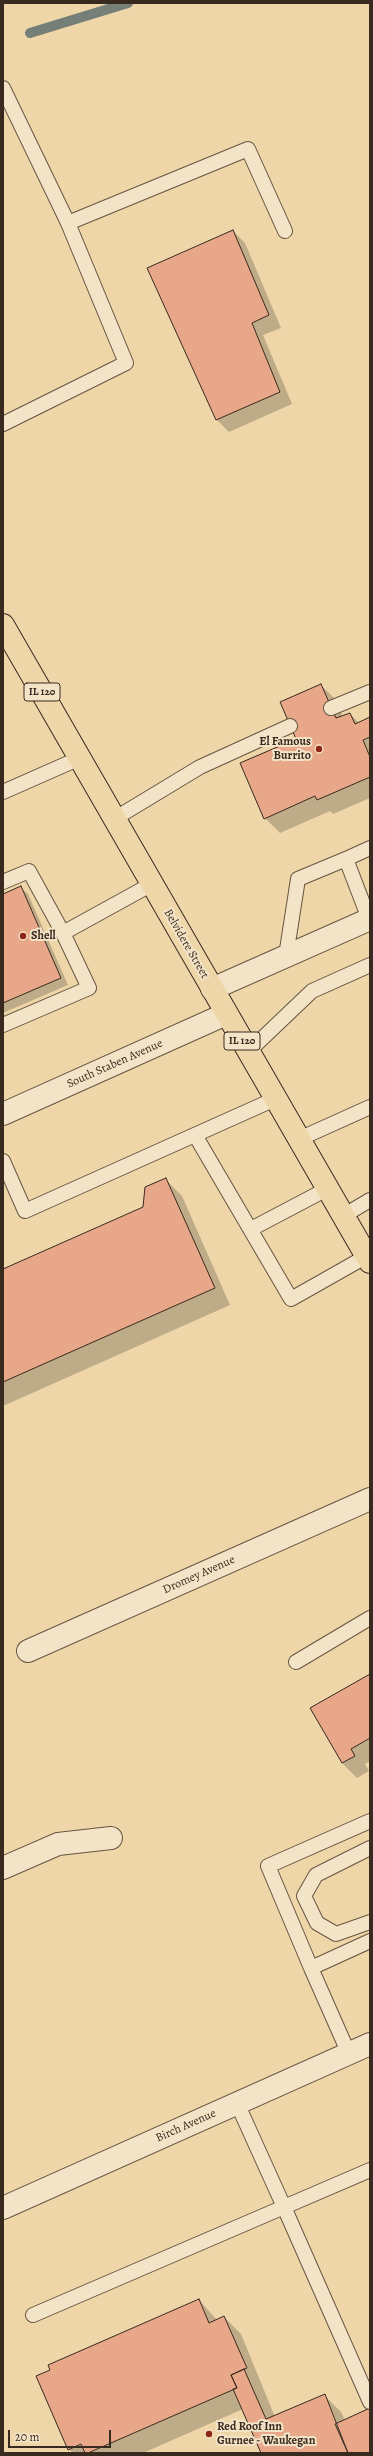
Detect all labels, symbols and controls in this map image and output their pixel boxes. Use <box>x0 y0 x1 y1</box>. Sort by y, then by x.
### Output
road number: IL 120 <box>24 683 60 701</box>
place label: El Famous Burrito <box>259 735 311 763</box>
marker: El Famous Burrito <box>314 744 324 754</box>
street label: Belvidere Street <box>160 907 212 981</box>
place label: Shell <box>31 929 56 943</box>
marker: Shell <box>18 931 28 941</box>
road number: IL 120 <box>224 1032 260 1050</box>
street label: South Staben Avenue <box>65 1036 165 1092</box>
street label: Dromey Avenue <box>161 1553 237 1597</box>
street label: Birch Avenue <box>154 2106 218 2146</box>
place label: Red Roof Inn Gurnee - Waukegan <box>217 2420 315 2448</box>
scale bar <box>10 2422 113 2448</box>
text: 20 m <box>15 2429 39 2445</box>
marker: Red Roof Inn Gurnee - Waukegan <box>204 2429 214 2439</box>

